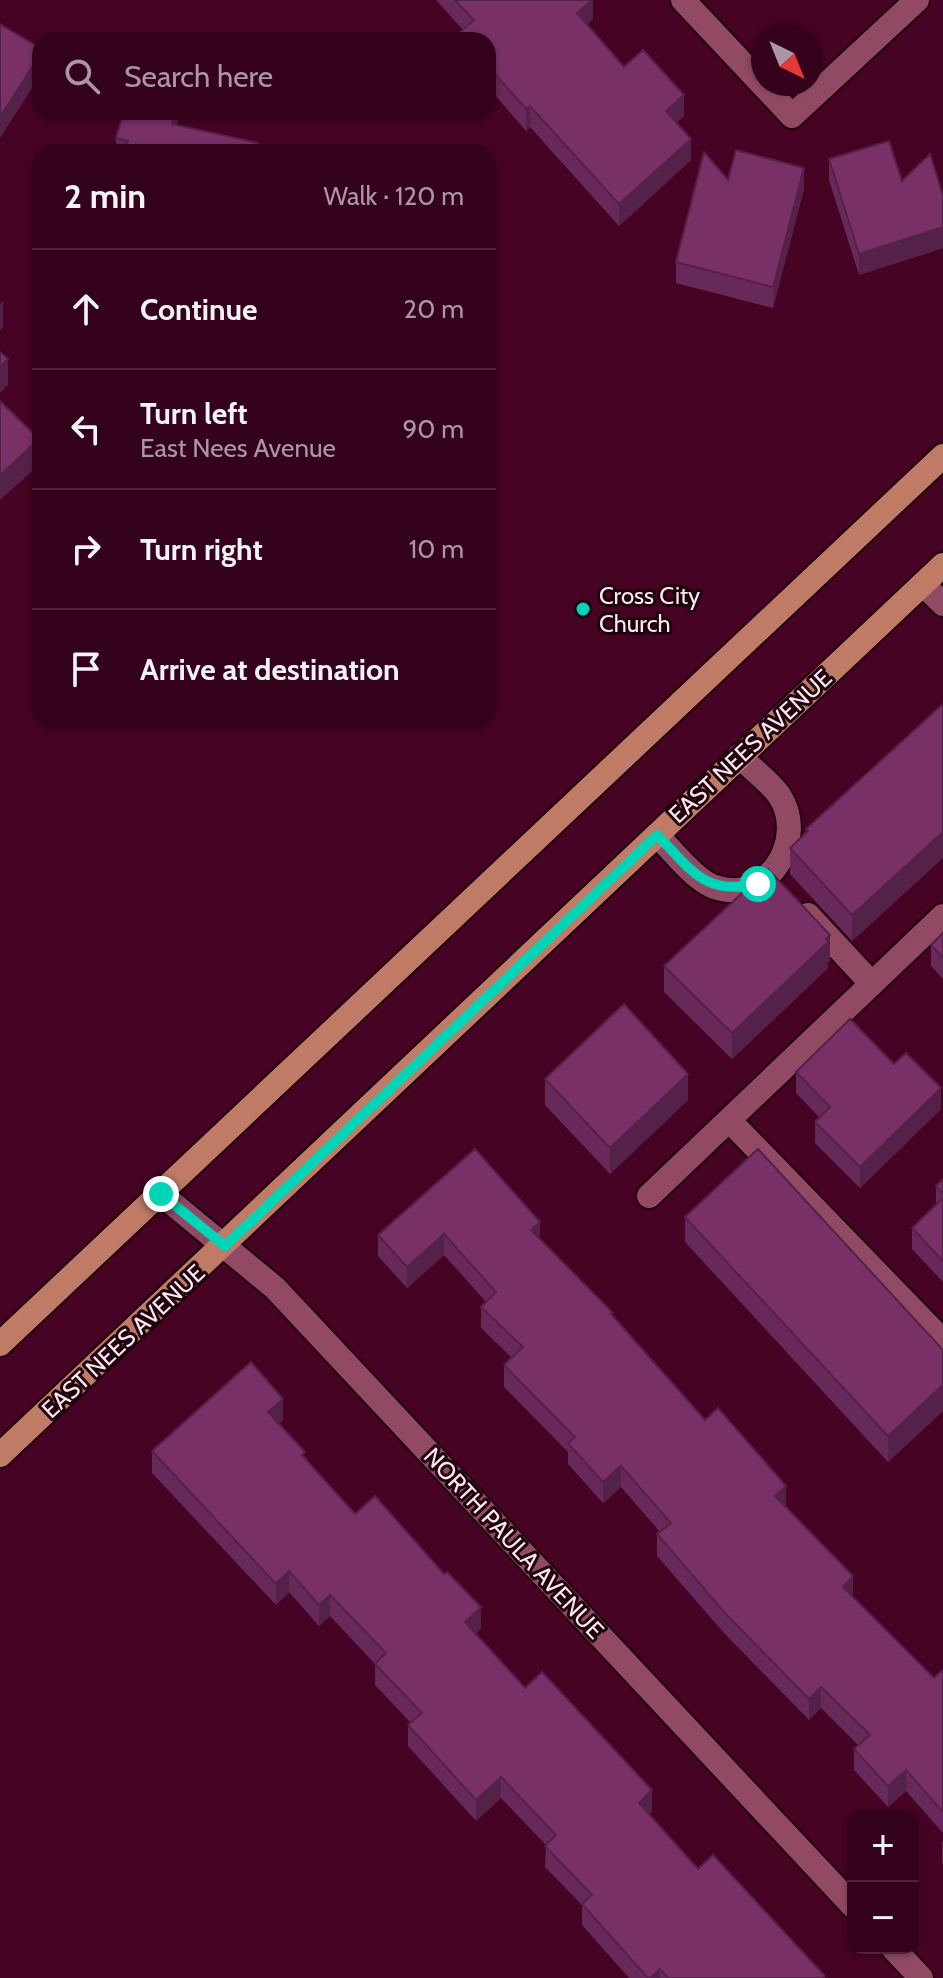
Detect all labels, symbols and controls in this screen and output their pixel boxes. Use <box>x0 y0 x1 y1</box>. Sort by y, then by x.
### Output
north arrow <box>751 24 823 96</box>
search box <box>32 32 496 120</box>
icon: search <box>60 54 104 98</box>
text: Search here <box>124 58 273 95</box>
text: 2 min <box>64 175 146 217</box>
text: Walk · 120 m <box>323 180 464 212</box>
icon: ahead <box>64 287 108 331</box>
text: Continue <box>140 291 257 328</box>
text: 20 m <box>404 293 464 325</box>
text: Turn left <box>140 395 248 432</box>
icon: left <box>64 407 108 451</box>
text: 90 m <box>402 413 464 445</box>
text: East Nees Avenue <box>140 432 336 464</box>
icon: right <box>64 527 108 571</box>
text: Turn right <box>140 531 263 568</box>
text: 10 m <box>409 533 464 565</box>
place label: Cross City Church <box>599 581 700 638</box>
marker: Cross City Church <box>574 600 592 618</box>
icon: arrive <box>64 647 108 691</box>
text: Arrive at destination <box>140 651 400 688</box>
street label: EAST NEES AVENUE <box>662 663 838 829</box>
route start <box>740 866 776 902</box>
route end <box>143 1176 179 1212</box>
street label: EAST NEES AVENUE <box>35 1258 211 1424</box>
street label: NORTH PAULA AVENUE <box>418 1441 610 1645</box>
map controls <box>847 1810 919 1954</box>
button: + <box>847 1810 919 1882</box>
button: − <box>847 1882 919 1954</box>

